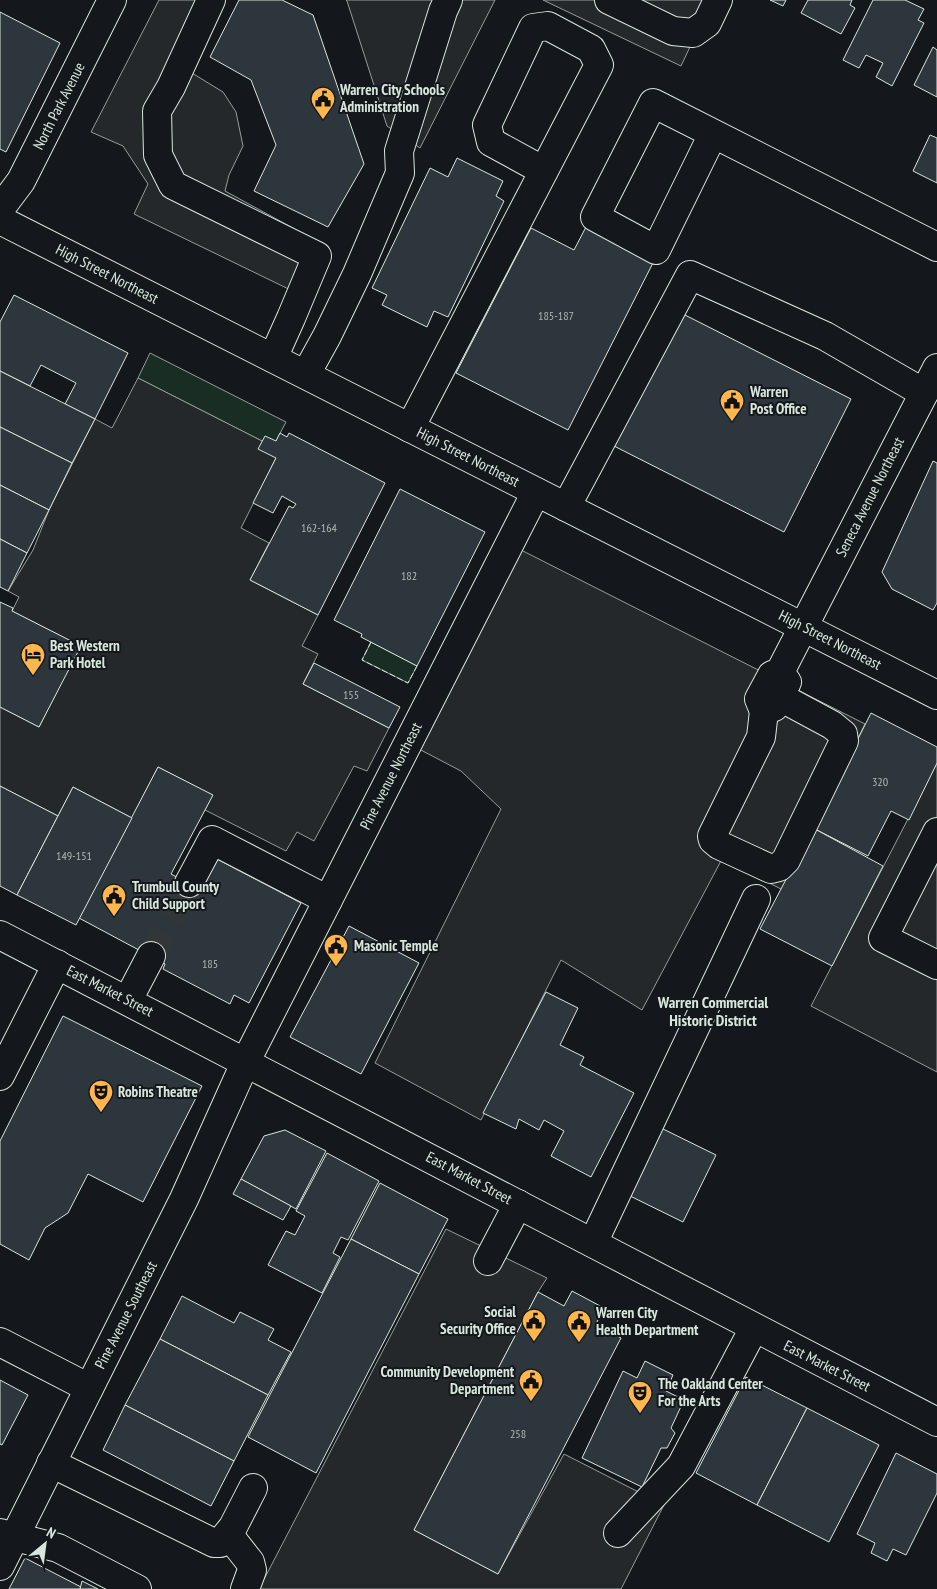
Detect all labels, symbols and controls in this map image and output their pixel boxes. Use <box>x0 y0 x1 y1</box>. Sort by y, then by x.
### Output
street label: North Park Avenue <box>28 59 89 153</box>
place label: Warren City Schools Administration <box>339 80 445 116</box>
public building icon: Warren City Schools Administration <box>310 86 336 120</box>
street label: High Street Northeast <box>53 239 162 308</box>
house number: 185-187 <box>538 308 574 323</box>
place label: Warren Post Office <box>749 382 807 418</box>
public building icon: Warren Post Office <box>719 388 745 422</box>
street label: High Street Northeast <box>414 422 523 491</box>
street label: Seneca Avenue Northeast <box>831 434 908 560</box>
house number: 162-164 <box>301 520 338 535</box>
house number: 182 <box>401 568 417 583</box>
street label: High Street Northeast <box>776 605 885 674</box>
place label: Best Western Park Hotel <box>50 636 120 672</box>
hotel icon: Best Western Park Hotel <box>20 642 46 676</box>
house number: 155 <box>343 687 359 702</box>
street label: Pine Avenue Northeast <box>355 719 426 833</box>
house number: 320 <box>872 774 888 789</box>
house number: 149-151 <box>56 848 92 863</box>
place label: Trumbull County Child Support <box>132 877 220 913</box>
public building icon: Trumbull County Child Support <box>101 883 127 917</box>
public building icon: Masonic Temple <box>323 933 349 967</box>
place label: Masonic Temple <box>354 936 438 955</box>
house number: 185 <box>202 956 218 971</box>
street label: East Market Street <box>64 961 157 1021</box>
district label: Warren Commercial Historic District <box>657 992 768 1030</box>
theatre icon: Robins Theatre <box>88 1079 114 1113</box>
place label: Robins Theatre <box>118 1082 198 1101</box>
street label: East Market Street <box>423 1147 516 1208</box>
street label: Pine Avenue Southeast <box>90 1258 161 1372</box>
place label: Social Security Office <box>440 1302 516 1338</box>
place label: Warren City Health Department <box>595 1303 699 1339</box>
public building icon: Social Security Office <box>521 1308 547 1342</box>
public building icon: Warren City Health Department <box>566 1309 592 1343</box>
street label: East Market Street <box>781 1336 874 1396</box>
place label: Community Development Department <box>380 1362 515 1398</box>
public building icon: Community Development Department <box>518 1368 544 1402</box>
place label: The Oakland Center For the Arts <box>658 1374 763 1410</box>
theatre icon: The Oakland Center For the Arts <box>627 1380 653 1414</box>
house number: 258 <box>510 1426 526 1441</box>
north arrow <box>20 1519 70 1569</box>
text: N <box>44 1523 59 1542</box>

